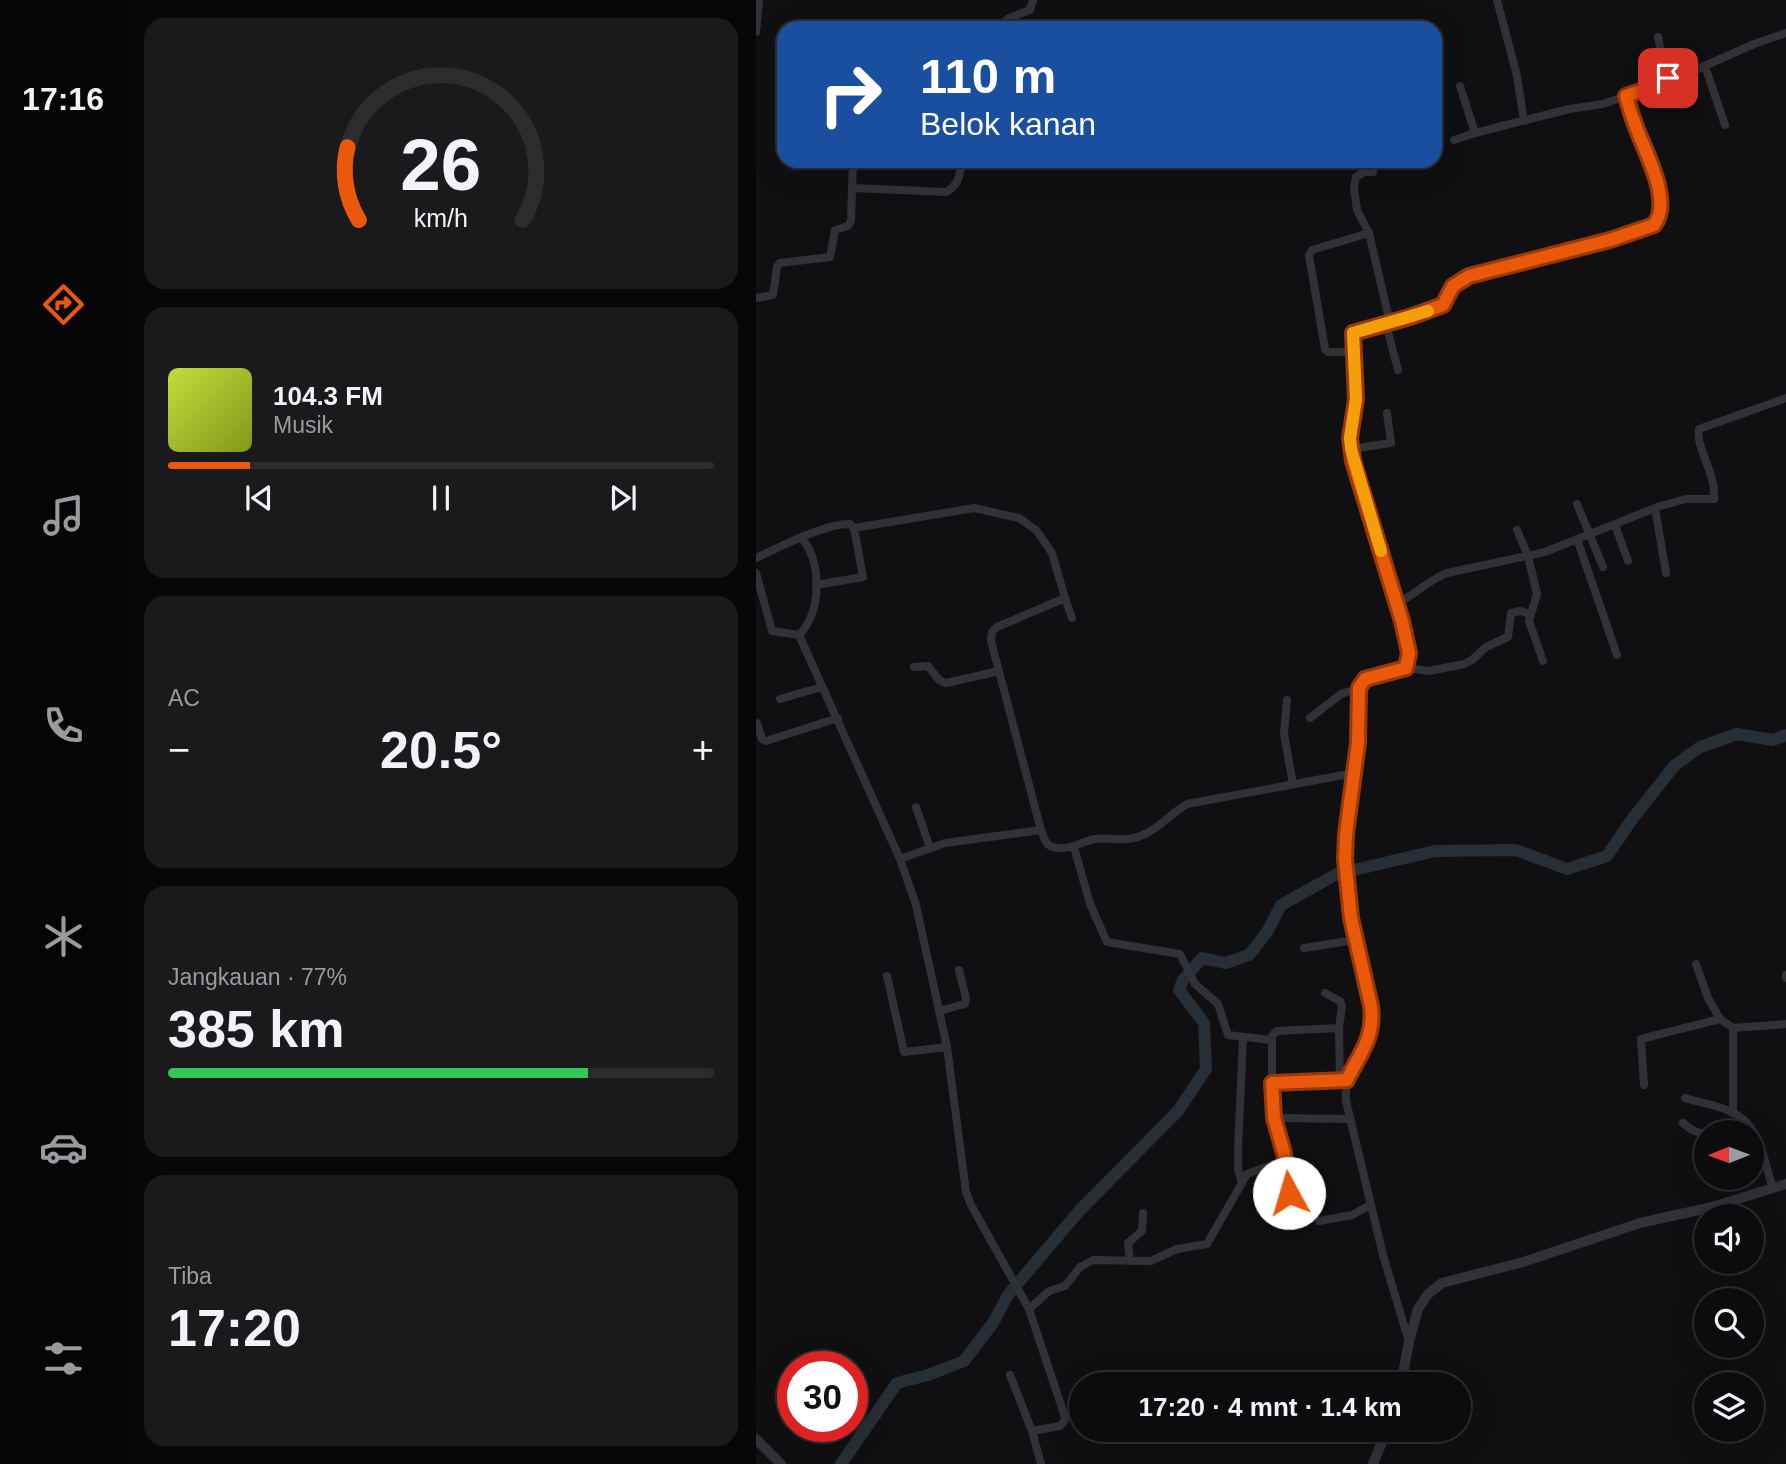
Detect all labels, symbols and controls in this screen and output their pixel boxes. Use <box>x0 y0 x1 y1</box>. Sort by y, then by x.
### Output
pin <box>1638 48 1698 108</box>
icon: right <box>805 49 896 140</box>
text: 110 m <box>920 49 1056 103</box>
icon: arrive <box>1649 59 1687 97</box>
text: 17:16 <box>22 81 104 117</box>
text: Belok kanan <box>920 106 1096 142</box>
text: 26 <box>401 124 481 205</box>
text: km/h <box>414 203 468 231</box>
icon: directions <box>39 280 88 329</box>
text: 104.3 FM <box>273 381 383 411</box>
text: Musik <box>273 412 333 438</box>
icon: previous <box>240 479 278 517</box>
icon: pause <box>422 479 460 517</box>
icon: next <box>604 479 642 517</box>
icon: music <box>39 491 88 540</box>
text: AC <box>168 685 200 711</box>
icon: phone <box>39 701 88 750</box>
text: 20.5° <box>380 721 502 779</box>
text: − <box>168 729 190 771</box>
text: + <box>692 729 714 771</box>
icon: climate <box>39 912 88 961</box>
text: Jangkauan · 77% <box>168 964 347 990</box>
text: 385 km <box>168 1000 344 1058</box>
north arrow <box>1694 1120 1764 1190</box>
map controls <box>1694 1120 1764 1442</box>
icon: car <box>39 1123 88 1172</box>
position arrow <box>1252 1156 1326 1230</box>
button: sound <box>1694 1204 1764 1274</box>
text: Tiba <box>168 1263 212 1289</box>
button: search <box>1694 1288 1764 1358</box>
text: 17:20 <box>168 1299 301 1357</box>
icon: filters <box>39 1334 88 1383</box>
speed limit sign: 30 <box>777 1351 868 1442</box>
button: layers <box>1694 1372 1764 1442</box>
text: 17:20 · 4 mnt · 1.4 km <box>1139 1392 1402 1422</box>

